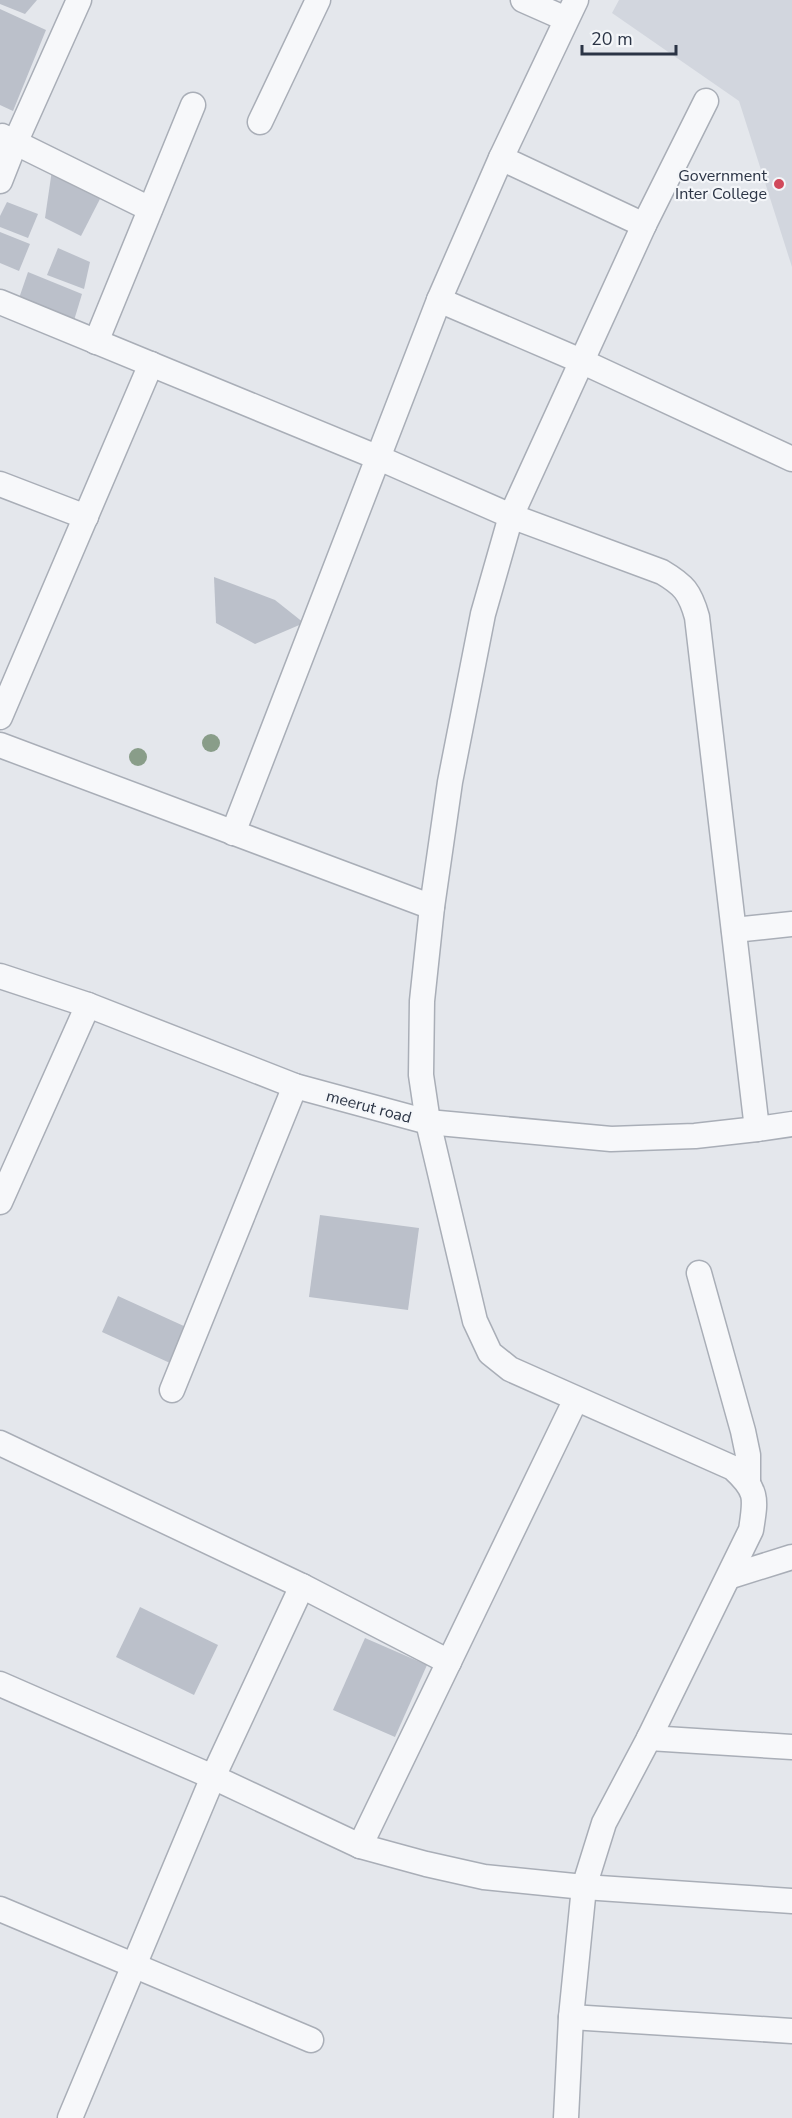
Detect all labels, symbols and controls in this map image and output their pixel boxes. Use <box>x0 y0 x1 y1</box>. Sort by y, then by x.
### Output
scale bar <box>582 18 676 56</box>
text: 20 m <box>591 27 633 51</box>
place label: Government Inter College <box>675 165 767 205</box>
marker: Government Inter College <box>772 177 786 191</box>
street label: meerut road <box>324 1085 414 1129</box>

